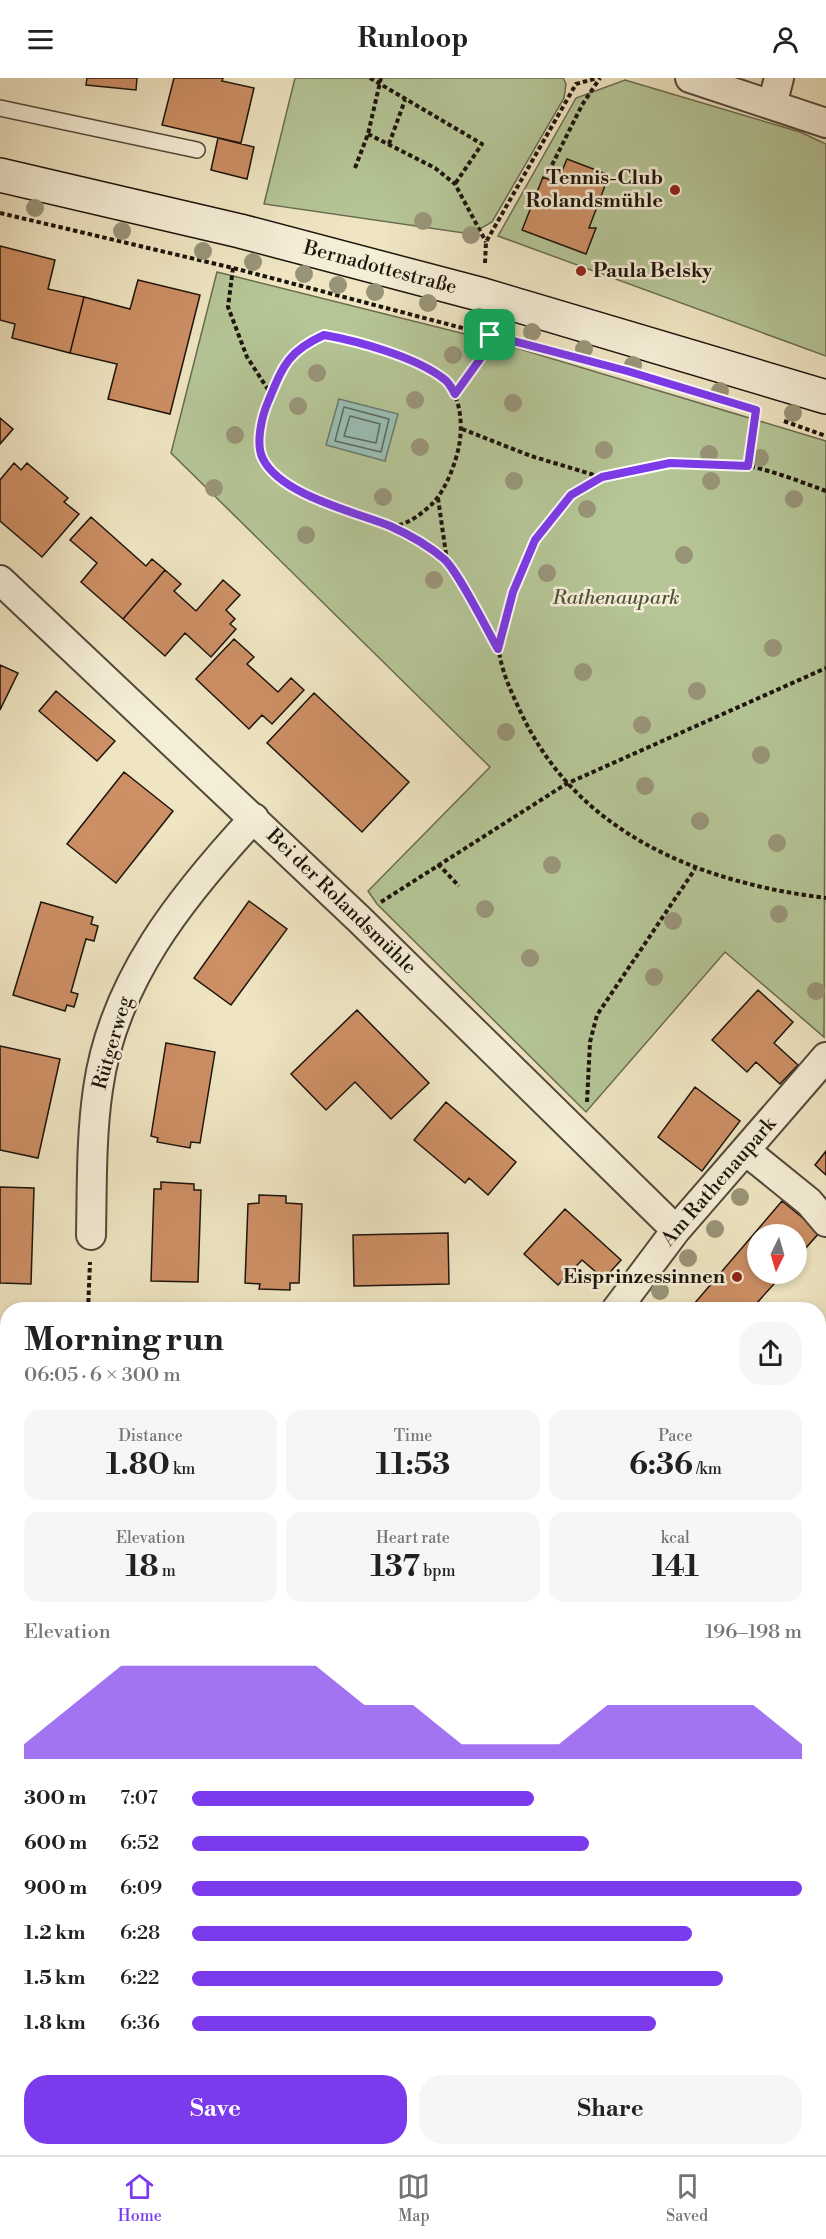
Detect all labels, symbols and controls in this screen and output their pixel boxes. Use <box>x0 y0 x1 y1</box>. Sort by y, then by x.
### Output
text: Runloop <box>358 22 468 56</box>
icon: menu <box>24 23 57 56</box>
icon: person <box>769 23 802 56</box>
place label: Tennis-Club Rolandsmühle <box>526 166 663 214</box>
marker: Tennis-Club Rolandsmühle <box>668 183 682 197</box>
street label: Bernadottestraße <box>300 235 459 300</box>
place label: Paula Belsky <box>593 259 713 284</box>
marker: Paula Belsky <box>574 264 588 278</box>
pin <box>464 309 515 360</box>
icon: arrive <box>473 318 506 351</box>
park label: Rathenaupark <box>552 586 679 611</box>
street label: Bei der Rolandsmühle <box>260 823 421 980</box>
street label: Rütgerweg <box>88 993 138 1093</box>
street label: Am Rathenaupark <box>655 1111 783 1252</box>
north arrow <box>747 1224 807 1284</box>
map controls <box>747 1224 807 1284</box>
place label: Eisprinzessinnen <box>563 1265 726 1290</box>
marker: Eisprinzessinnen <box>730 1270 744 1284</box>
text: Morning run <box>24 1320 224 1361</box>
button: share <box>739 1322 802 1385</box>
text: 06:05 · 6 × 300 m <box>24 1363 181 1388</box>
text: Distance <box>118 1426 183 1446</box>
text: Time <box>394 1426 432 1446</box>
text: Pace <box>658 1426 693 1446</box>
text: 1.80 <box>106 1446 170 1484</box>
text: 11:53 <box>376 1446 450 1484</box>
text: 6:36 <box>629 1446 693 1484</box>
text: km <box>170 1459 195 1479</box>
text: /km <box>693 1459 722 1479</box>
text: Elevation <box>116 1528 185 1548</box>
text: Heart rate <box>376 1528 450 1548</box>
text: kcal <box>661 1528 690 1548</box>
text: 18 <box>125 1548 159 1586</box>
text: 137 <box>370 1548 420 1586</box>
text: 141 <box>652 1548 699 1586</box>
text: m <box>159 1561 176 1581</box>
text: bpm <box>420 1561 456 1581</box>
text: Elevation <box>24 1620 111 1645</box>
text: 196–198 m <box>705 1620 802 1645</box>
text: 300 m <box>24 1786 87 1811</box>
text: 7:07 <box>120 1786 158 1811</box>
text: 600 m <box>24 1831 87 1856</box>
text: 6:52 <box>120 1831 159 1856</box>
text: 900 m <box>24 1876 87 1901</box>
text: 6:09 <box>120 1876 162 1901</box>
text: 1.2 km <box>24 1921 86 1946</box>
text: 6:28 <box>120 1921 160 1946</box>
text: 1.5 km <box>24 1966 85 1991</box>
text: 6:22 <box>120 1966 159 1991</box>
text: 1.8 km <box>24 2011 86 2036</box>
text: 6:36 <box>120 2011 160 2036</box>
button: Save <box>24 2075 407 2144</box>
button: Share <box>419 2075 802 2144</box>
tab: Home <box>118 2170 162 2226</box>
tab: Map <box>397 2170 430 2226</box>
tab: Saved <box>666 2170 708 2226</box>

